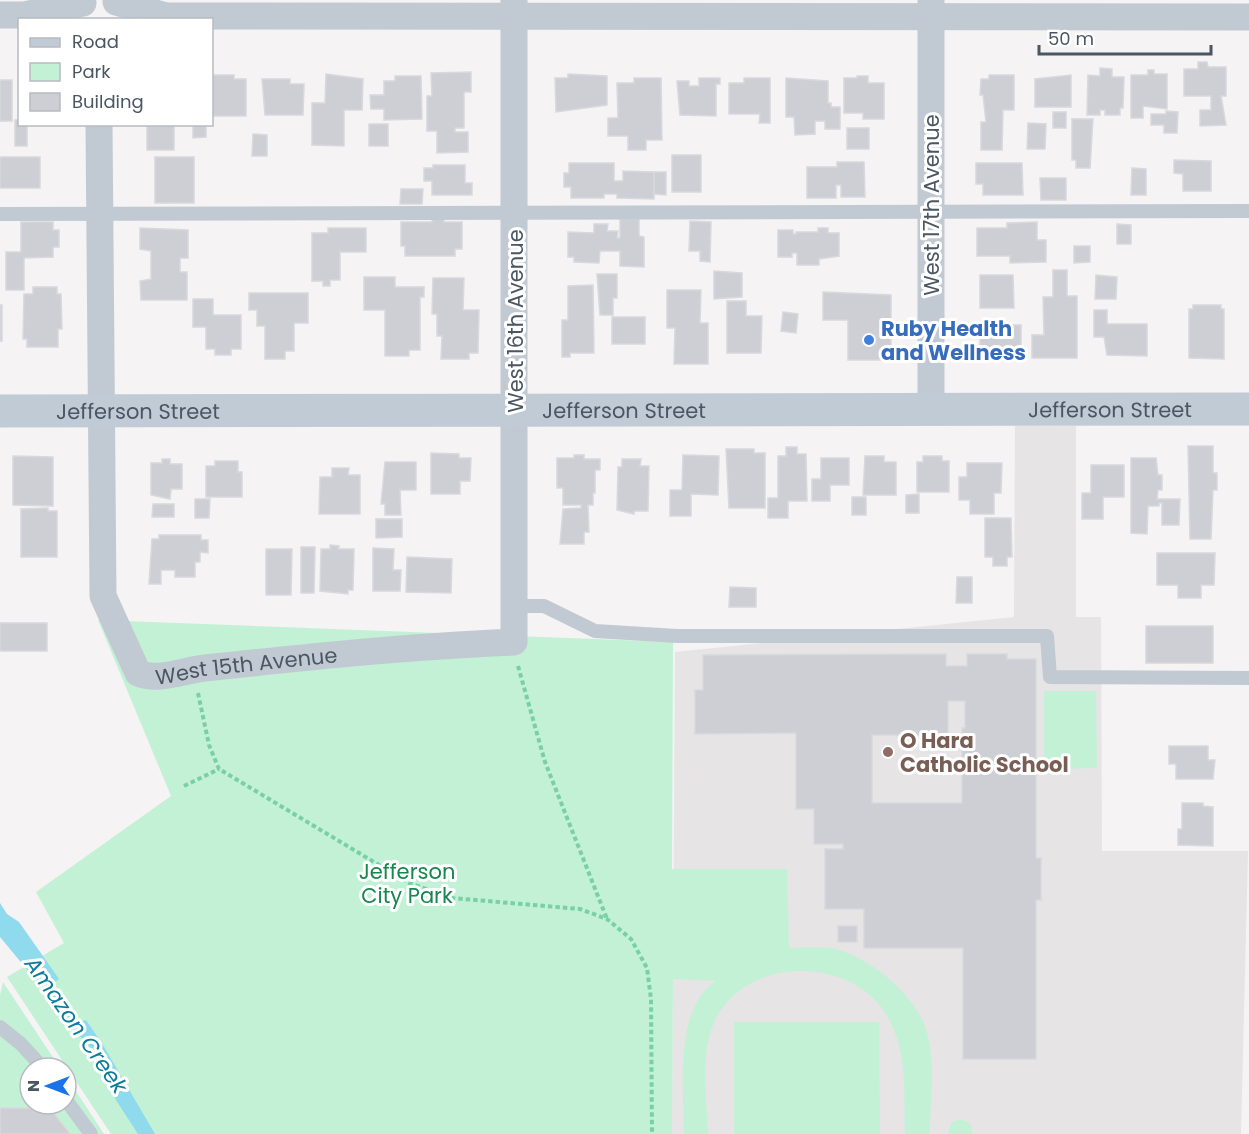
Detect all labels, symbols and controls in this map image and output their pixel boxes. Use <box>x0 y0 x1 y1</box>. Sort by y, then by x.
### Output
legend <box>18 18 213 126</box>
scale bar <box>1039 18 1212 56</box>
text: 50 m <box>1048 26 1094 51</box>
text: Road <box>72 29 119 54</box>
text: Park <box>72 59 111 84</box>
text: Building <box>72 89 144 114</box>
street label: West 17th Avenue <box>917 114 946 296</box>
street label: West 16th Avenue <box>501 229 530 413</box>
place label: Ruby Health and Wellness <box>881 314 1026 367</box>
marker: Ruby Health and Wellness <box>862 333 876 347</box>
street label: Jefferson Street <box>542 395 706 425</box>
street label: Jefferson Street <box>1028 395 1192 424</box>
street label: Jefferson Street <box>56 396 220 425</box>
street label: West 15th Avenue <box>153 640 339 691</box>
place label: O Hara Catholic School <box>900 726 1069 779</box>
marker: O Hara Catholic School <box>881 745 895 759</box>
park label: Jefferson City Park <box>359 857 455 910</box>
water label: Amazon Creek <box>17 949 136 1101</box>
north arrow <box>18 1056 78 1116</box>
text: N <box>22 1080 45 1092</box>

